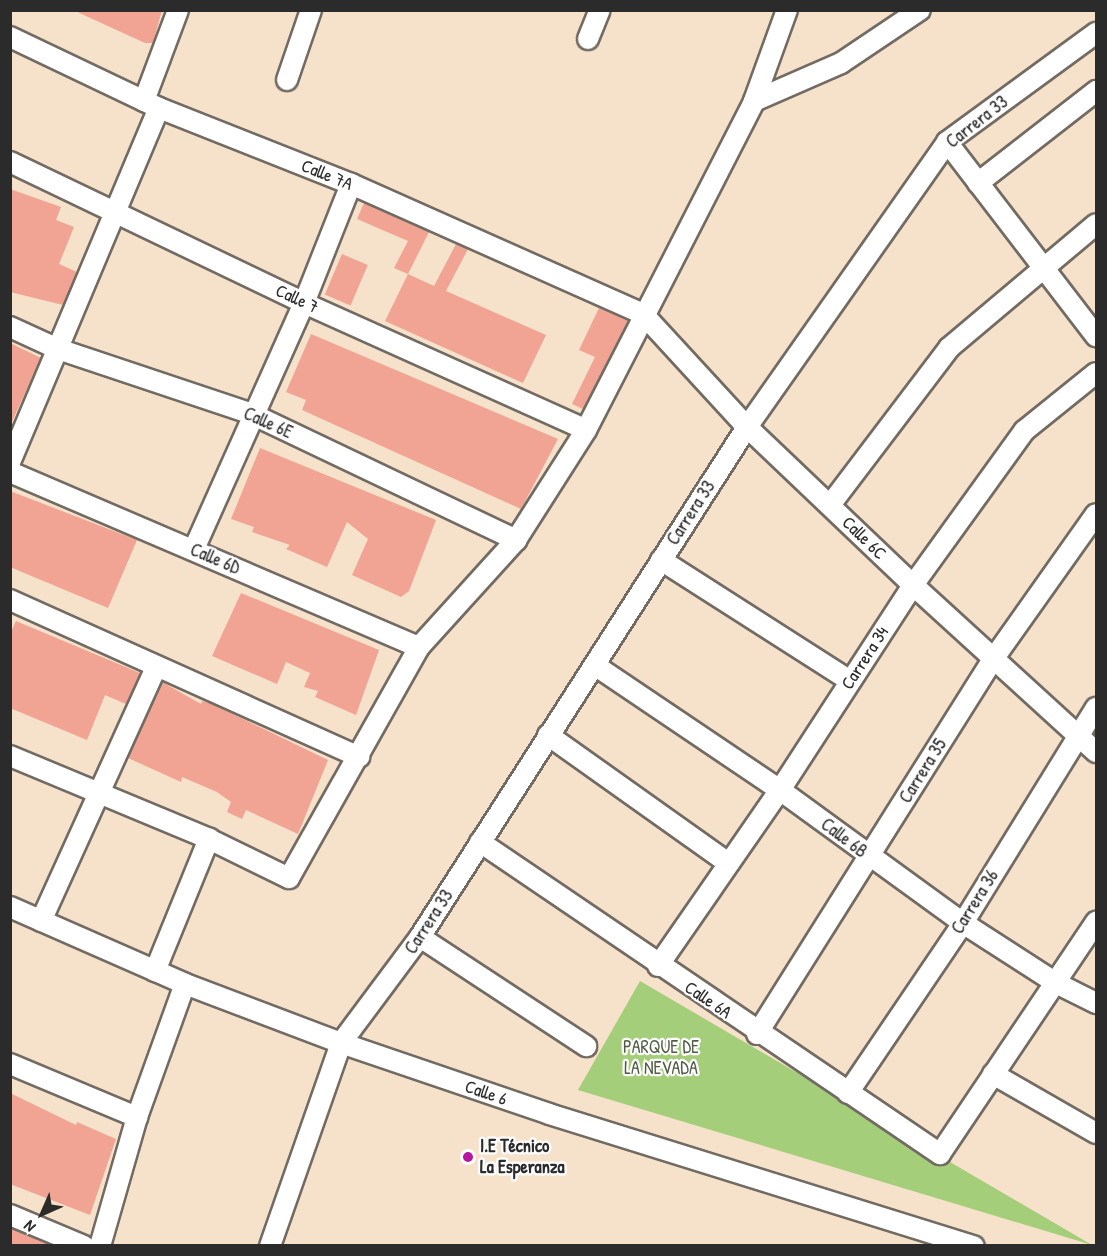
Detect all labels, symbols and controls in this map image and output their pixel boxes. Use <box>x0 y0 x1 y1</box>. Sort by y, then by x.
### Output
street label: Carrera 33 <box>942 91 1012 153</box>
street label: Calle 7A <box>298 155 356 195</box>
street label: Calle 7 <box>272 280 322 318</box>
street label: Calle 6E <box>240 403 296 443</box>
street label: Carrera 33 <box>662 477 720 549</box>
street label: Calle 6C <box>837 512 891 564</box>
street label: Calle 6D <box>187 539 243 579</box>
street label: Carrera 34 <box>837 622 893 694</box>
street label: Carrera 35 <box>895 735 951 807</box>
street label: Calle 6B <box>817 814 871 862</box>
street label: Carrera 36 <box>947 866 1003 938</box>
street label: Carrera 33 <box>400 886 458 958</box>
street label: Calle 6A <box>680 977 736 1023</box>
park label: PARQUE DE LA NEVADA <box>623 1037 699 1080</box>
street label: Calle 6 <box>462 1076 510 1110</box>
place label: I.E Técnico La Esperanza <box>480 1136 565 1178</box>
marker: I.E Técnico La Esperanza <box>461 1150 475 1164</box>
north arrow <box>12 1184 72 1244</box>
text: N <box>18 1216 40 1238</box>

